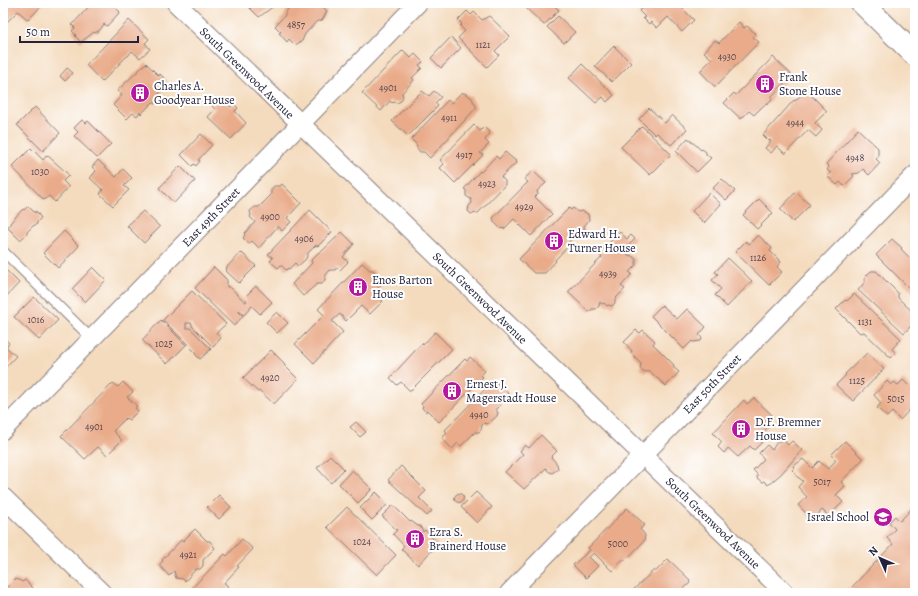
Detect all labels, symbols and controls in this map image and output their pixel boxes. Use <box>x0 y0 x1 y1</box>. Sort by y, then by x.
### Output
scale bar <box>20 18 138 44</box>
house number: 4857 <box>287 18 306 31</box>
text: 50 m <box>26 24 50 40</box>
street label: South Greenwood Avenue <box>196 24 298 122</box>
house number: 1121 <box>475 38 491 51</box>
house number: 4930 <box>718 50 736 63</box>
place label: Frank Stone House <box>779 69 841 99</box>
building icon: Frank Stone House <box>754 73 776 95</box>
place label: Charles A. Goodyear House <box>154 78 235 108</box>
house number: 4901 <box>379 81 397 94</box>
building icon: Charles A. Goodyear House <box>129 82 151 104</box>
house number: 4911 <box>441 111 458 124</box>
house number: 4944 <box>786 116 805 129</box>
house number: 4917 <box>456 148 473 161</box>
house number: 4948 <box>846 151 864 164</box>
house number: 1030 <box>31 165 49 178</box>
house number: 4923 <box>478 177 496 190</box>
street label: East 49th Street <box>179 184 243 250</box>
house number: 4929 <box>515 200 534 213</box>
house number: 4900 <box>260 210 280 223</box>
place label: Edward H. Turner House <box>568 226 636 256</box>
building icon: Edward H. Turner House <box>543 230 565 252</box>
house number: 4906 <box>294 232 314 245</box>
street label: South Greenwood Avenue <box>429 249 531 347</box>
house number: 1126 <box>750 251 766 264</box>
house number: 4939 <box>599 267 617 280</box>
place label: Enos Barton House <box>372 272 433 302</box>
building icon: Enos Barton House <box>347 276 369 298</box>
house number: 1016 <box>28 313 45 326</box>
house number: 1131 <box>858 315 873 328</box>
house number: 1025 <box>155 337 173 350</box>
street label: East 50th Street <box>679 351 745 417</box>
house number: 4920 <box>260 371 280 384</box>
house number: 1125 <box>849 374 865 387</box>
place label: Ernest J. Magerstadt House <box>466 376 556 406</box>
building icon: Ernest J. Magerstadt House <box>441 380 463 402</box>
house number: 5015 <box>887 392 905 405</box>
house number: 4940 <box>470 408 488 421</box>
place label: D.F. Bremner House <box>755 414 821 444</box>
building icon: D.F. Bremner House <box>730 418 752 440</box>
house number: 4901 <box>85 420 103 433</box>
street label: South Greenwood Avenue <box>662 474 764 572</box>
house number: 5017 <box>813 475 831 488</box>
school or university icon: Israel School <box>872 506 894 528</box>
place label: Israel School <box>807 509 869 525</box>
place label: Ezra S. Brainerd House <box>429 524 506 554</box>
building icon: Ezra S. Brainerd House <box>404 528 426 550</box>
house number: 1024 <box>353 535 371 548</box>
house number: 5000 <box>608 537 628 550</box>
north arrow <box>860 538 900 578</box>
text: N <box>865 543 881 559</box>
house number: 4921 <box>179 548 197 561</box>

